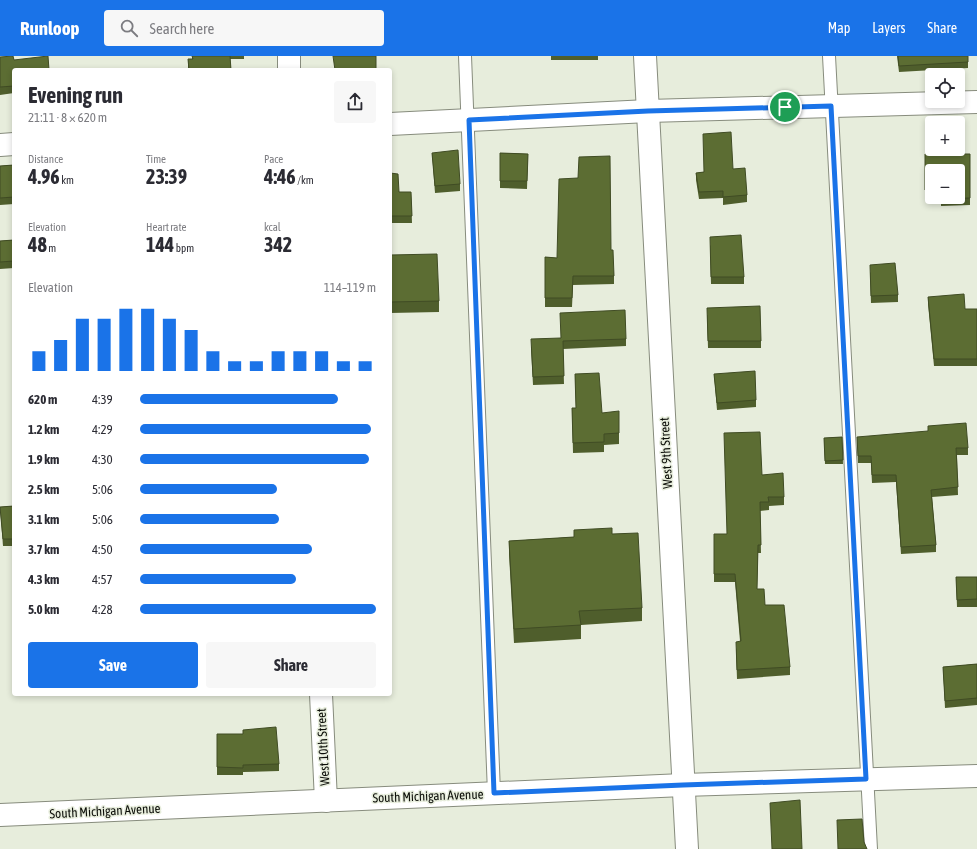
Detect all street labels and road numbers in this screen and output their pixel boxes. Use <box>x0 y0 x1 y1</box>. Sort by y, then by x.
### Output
street label: West 9th Street <box>657 417 675 489</box>
street label: West 10th Street <box>313 708 333 786</box>
street label: South Michigan Avenue <box>372 787 484 805</box>
street label: South Michigan Avenue <box>49 801 161 821</box>

